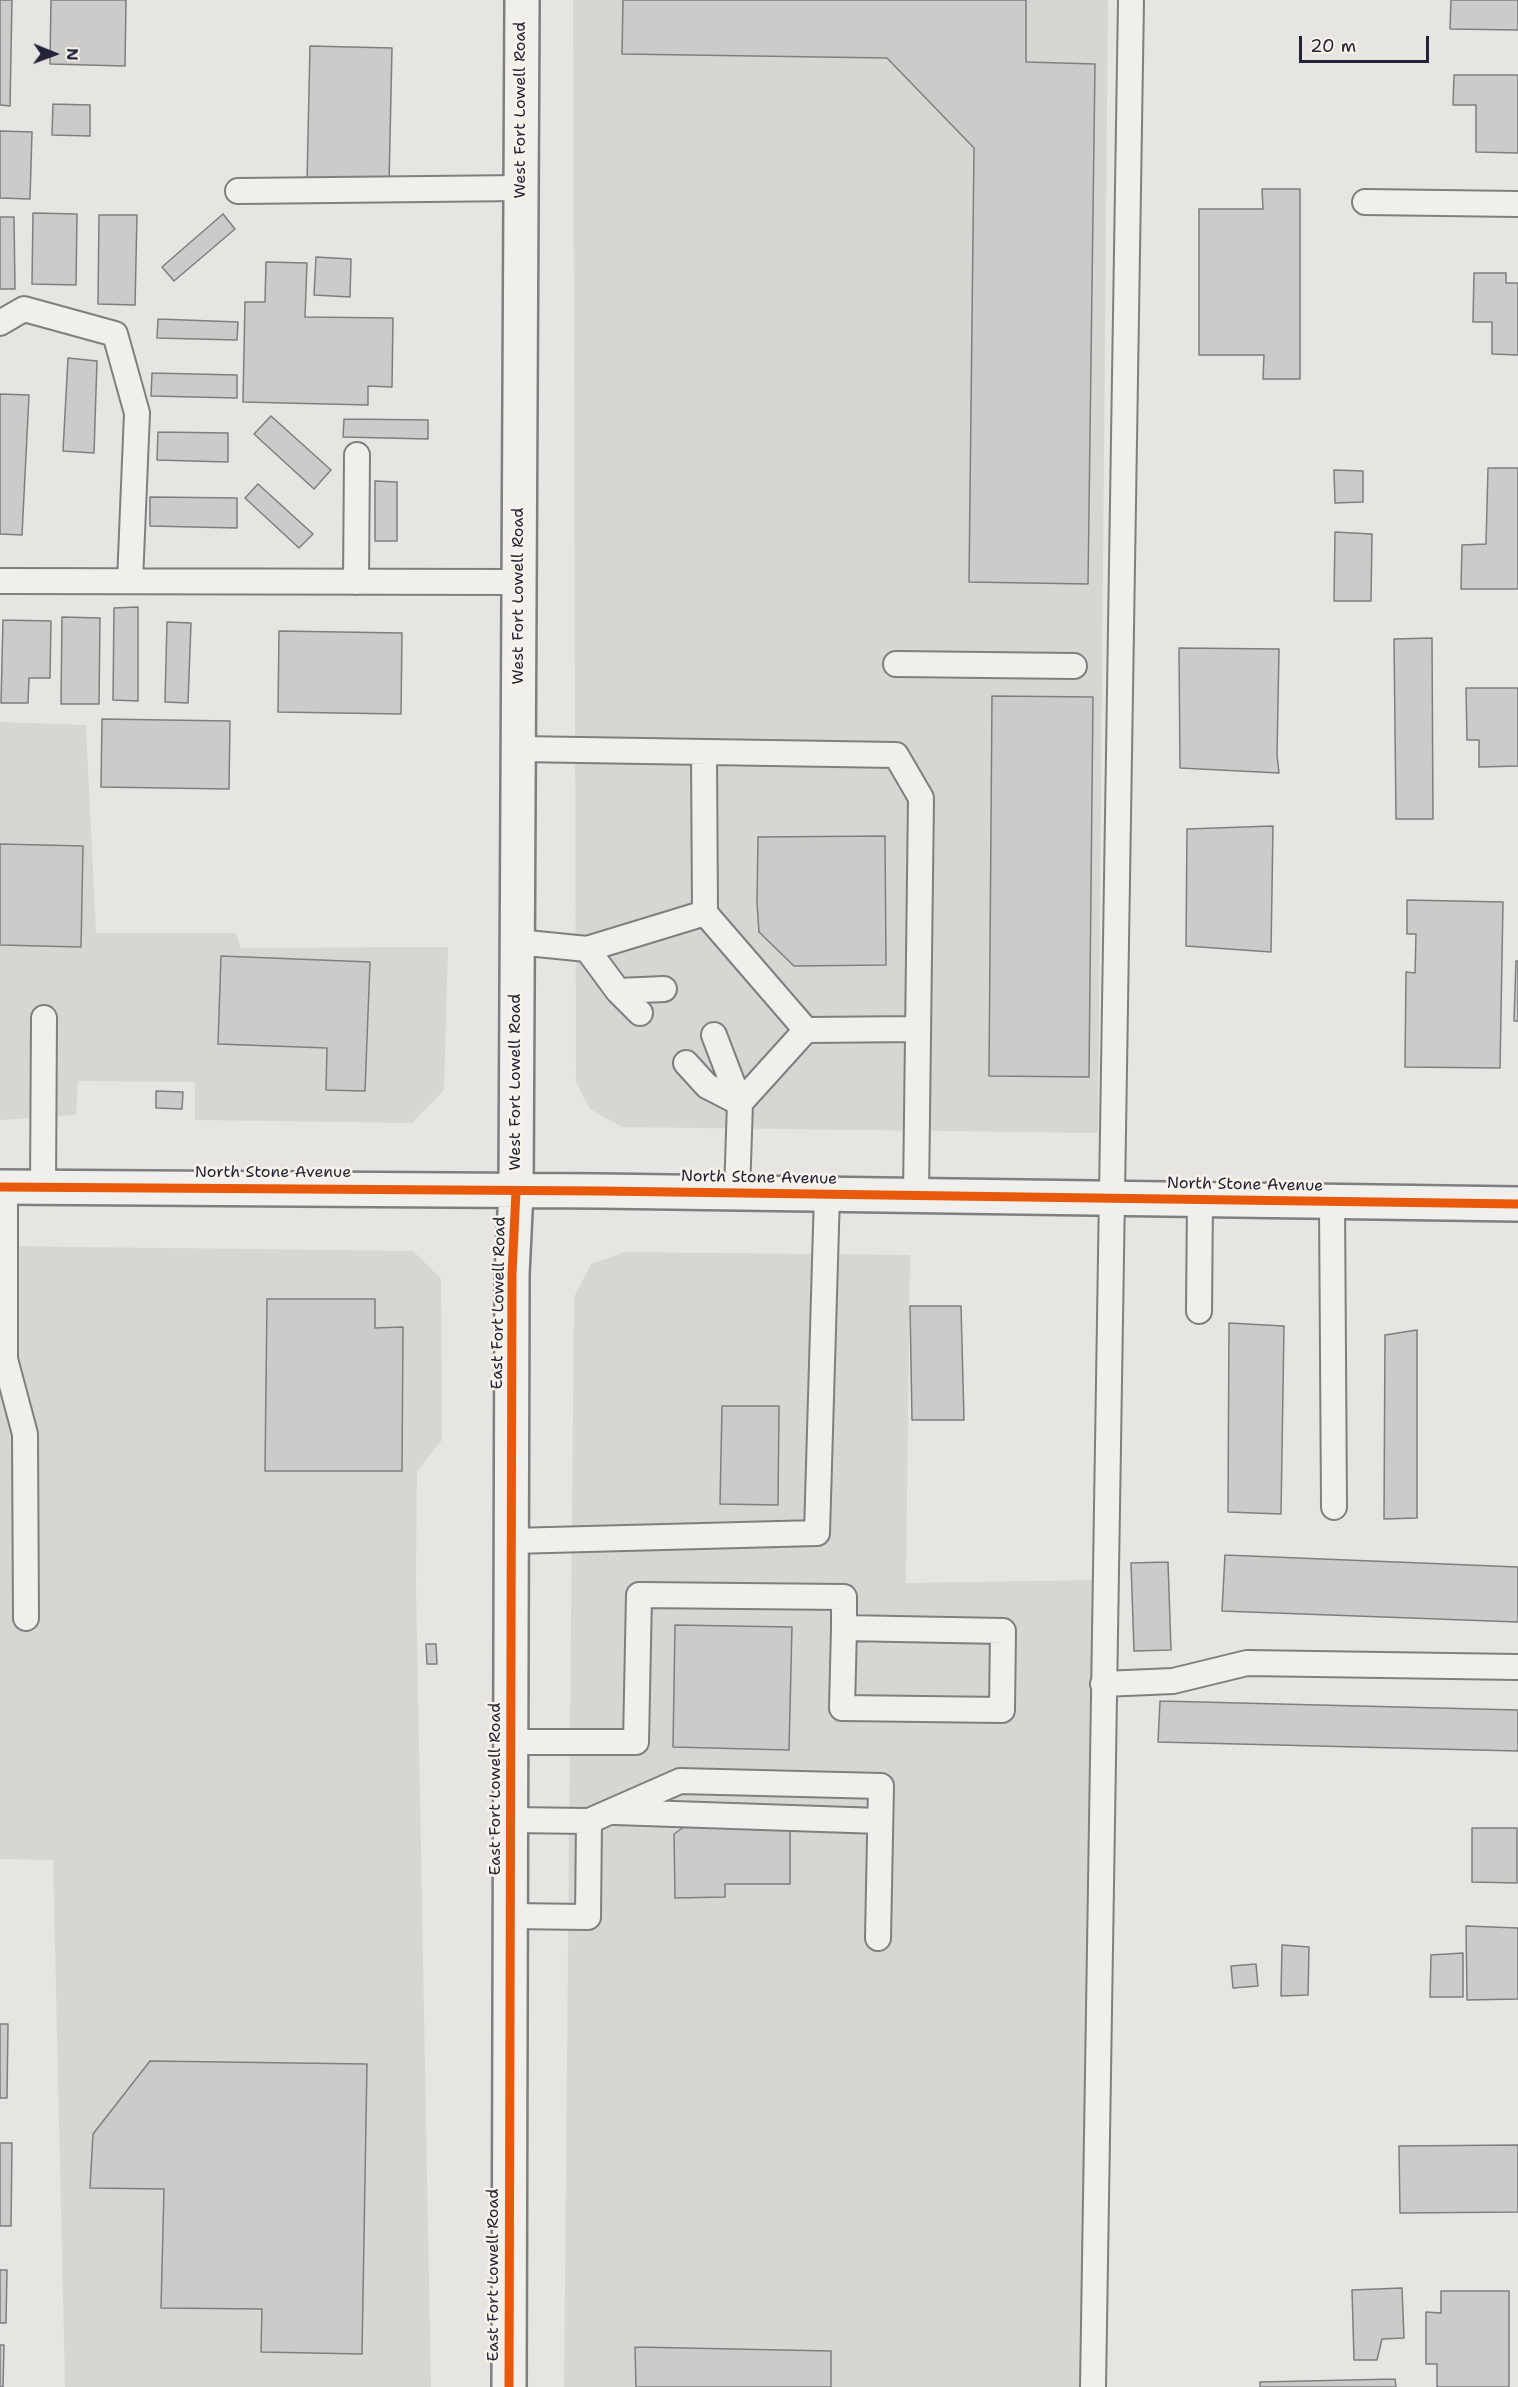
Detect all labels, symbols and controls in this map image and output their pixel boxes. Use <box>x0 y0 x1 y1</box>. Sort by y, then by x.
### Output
street label: West Fort Lowell Road <box>511 22 531 198</box>
north arrow <box>24 24 84 84</box>
scale bar <box>1302 24 1432 62</box>
text: 20 m <box>1310 34 1356 58</box>
text: N <box>62 48 83 61</box>
street label: West Fort Lowell Road <box>509 508 529 684</box>
street label: West Fort Lowell Road <box>506 994 526 1170</box>
street label: North Stone Avenue <box>195 1163 351 1183</box>
street label: North Stone Avenue <box>681 1167 837 1189</box>
street label: North Stone Avenue <box>1167 1174 1323 1196</box>
street label: East Fort Lowell Road <box>488 1216 510 1390</box>
street label: East Fort Lowell Road <box>486 1703 506 1875</box>
street label: East Fort Lowell Road <box>484 2189 504 2361</box>

